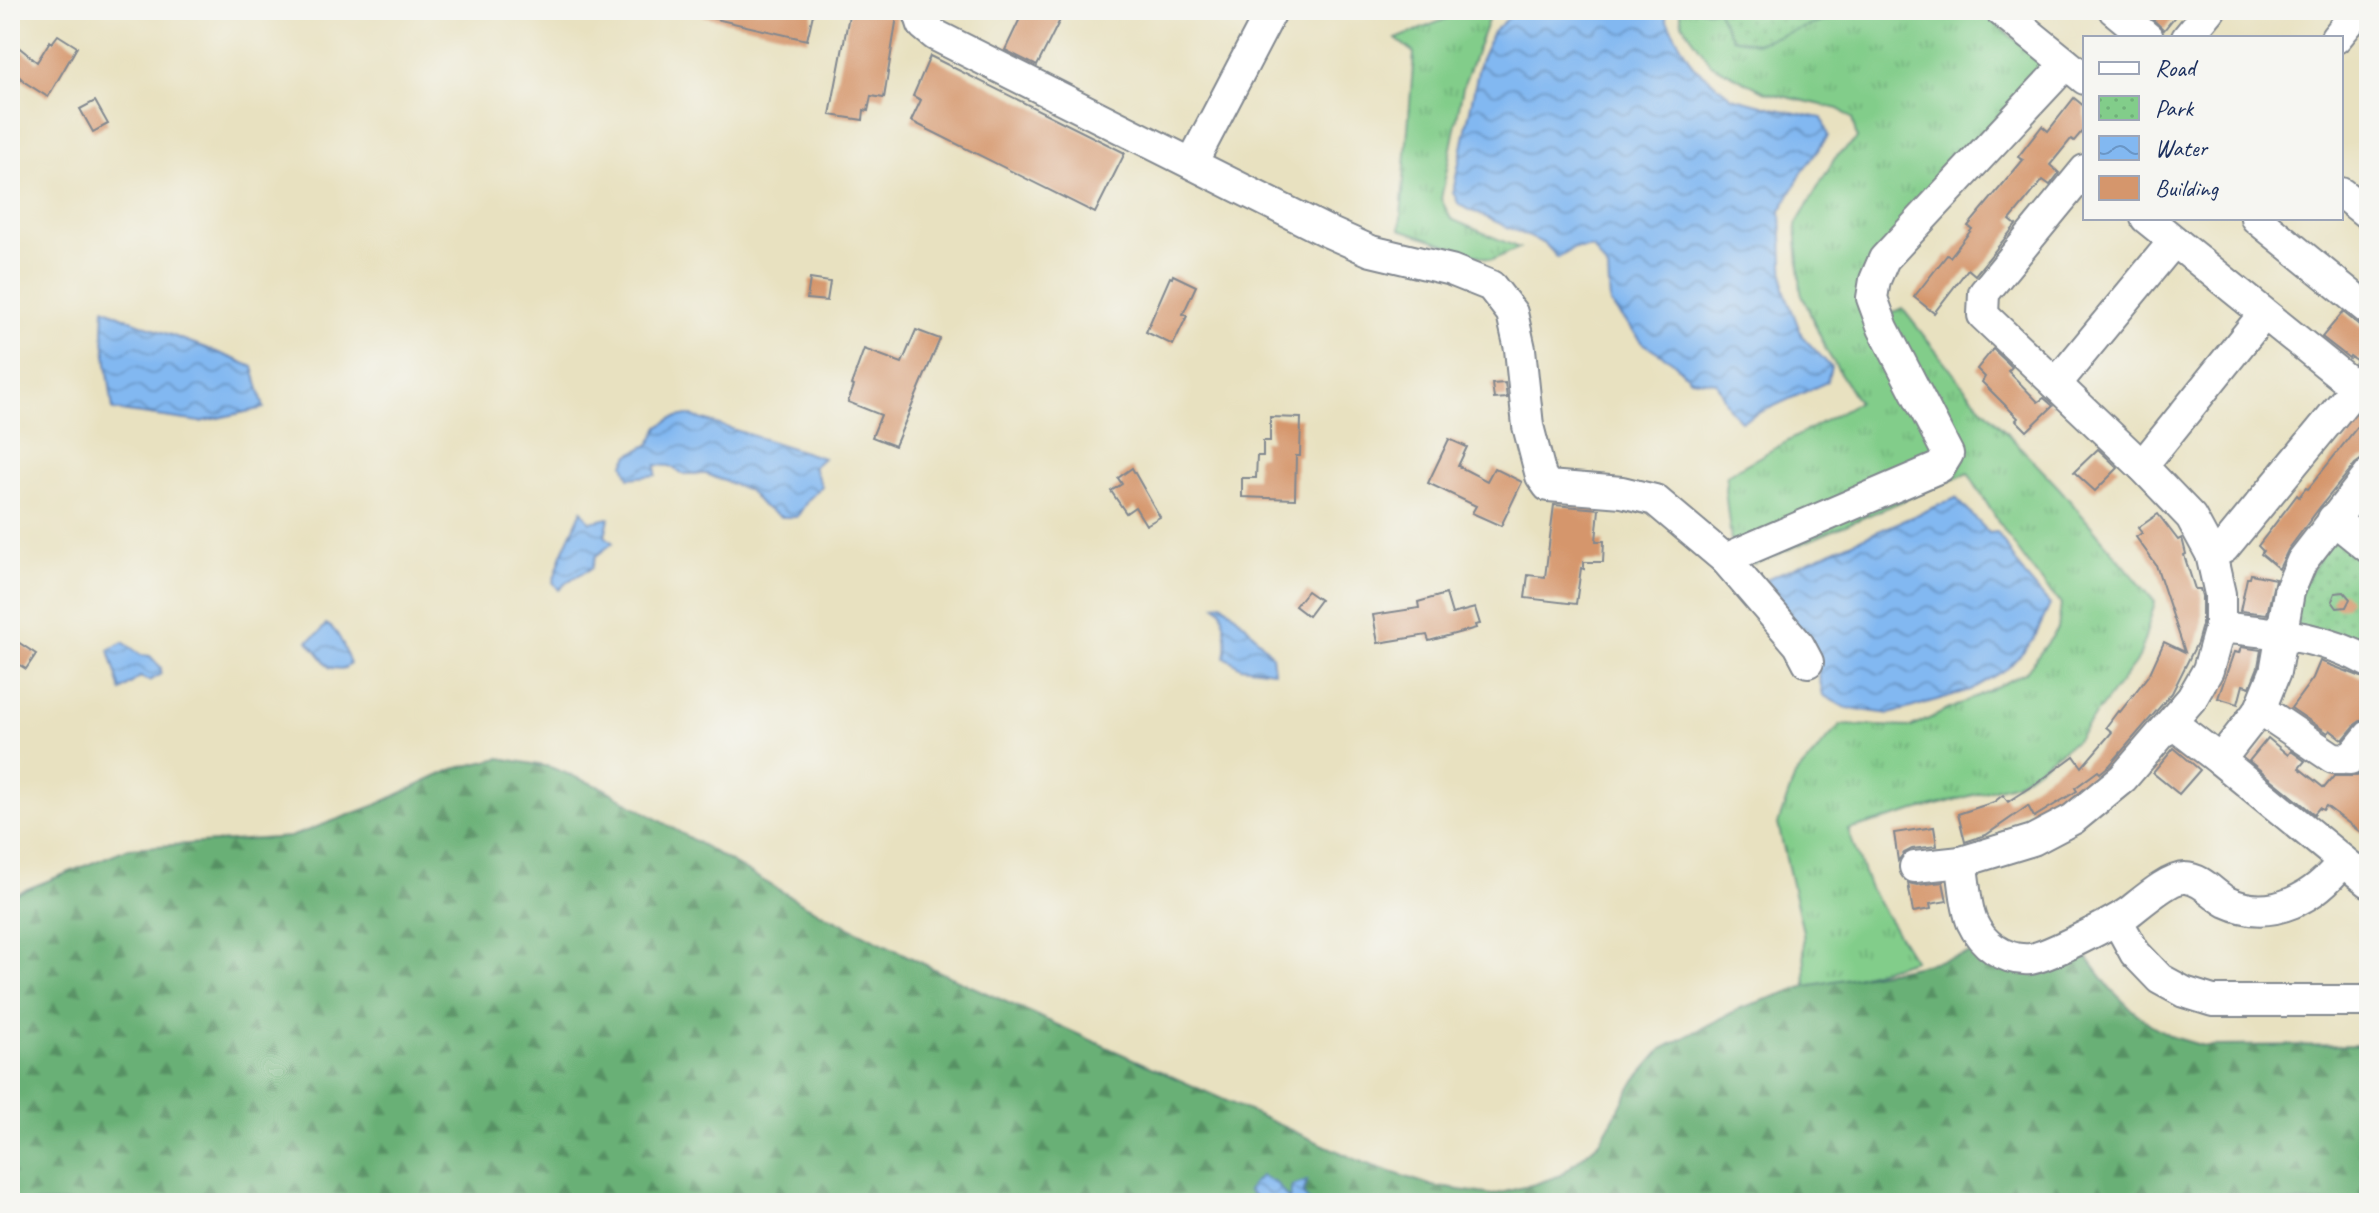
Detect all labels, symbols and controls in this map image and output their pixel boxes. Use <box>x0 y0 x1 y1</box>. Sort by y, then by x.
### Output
legend <box>2083 36 2343 220</box>
text: Road <box>2155 53 2199 83</box>
text: Park <box>2155 93 2195 123</box>
text: Water <box>2155 133 2210 163</box>
text: Building <box>2155 173 2220 203</box>

